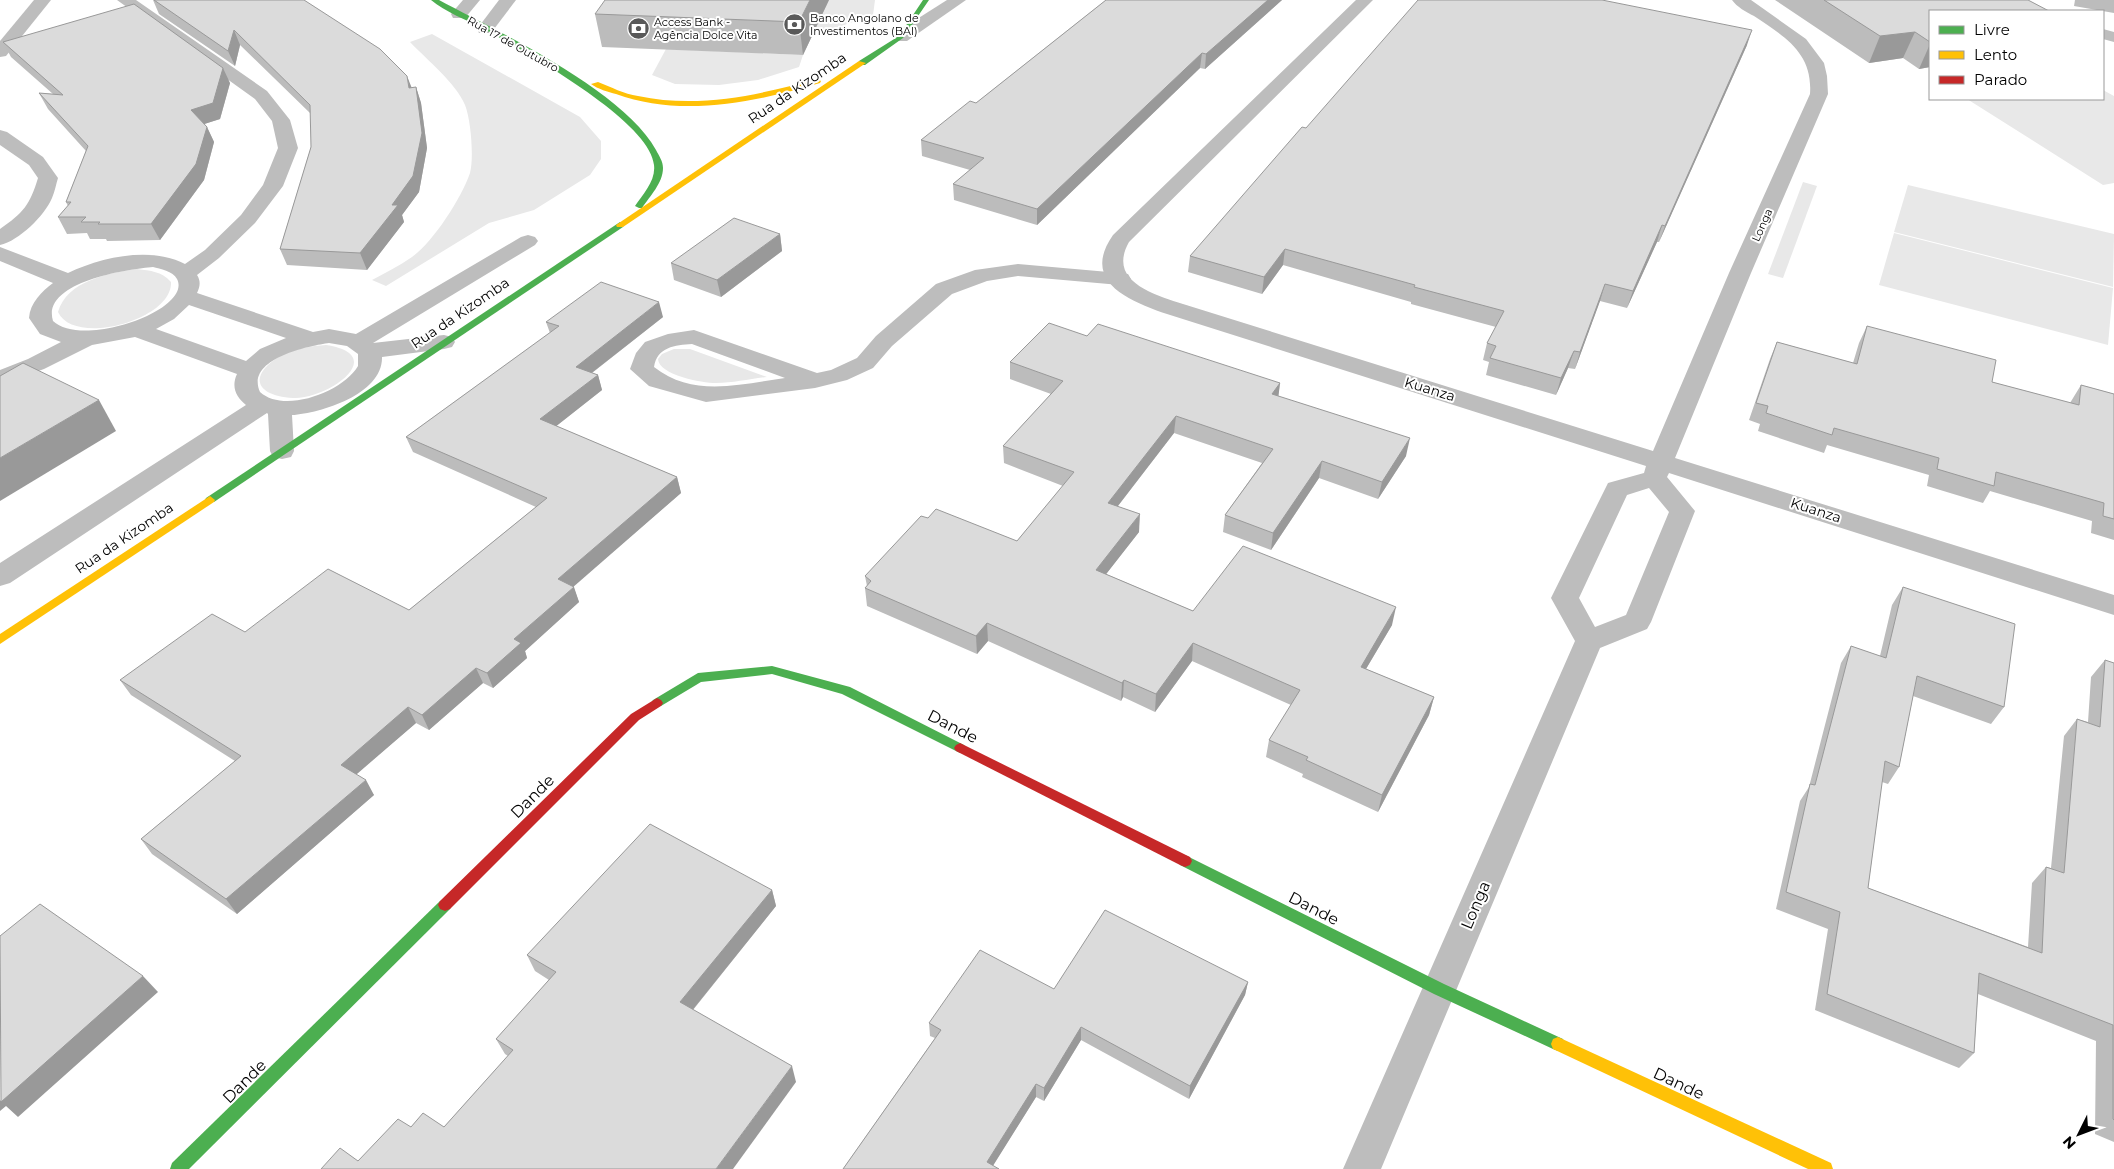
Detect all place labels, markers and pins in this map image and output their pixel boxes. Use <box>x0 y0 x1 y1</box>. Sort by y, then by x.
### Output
place label: Banco Angolano de Investimentos (BAI) <box>810 11 919 38</box>
bank icon: Banco Angolano de Investimentos (BAI) <box>782 12 806 36</box>
place label: Access Bank - Agência Dolce Vita <box>654 15 758 42</box>
bank icon: Access Bank - Agência Dolce Vita <box>626 16 650 40</box>

